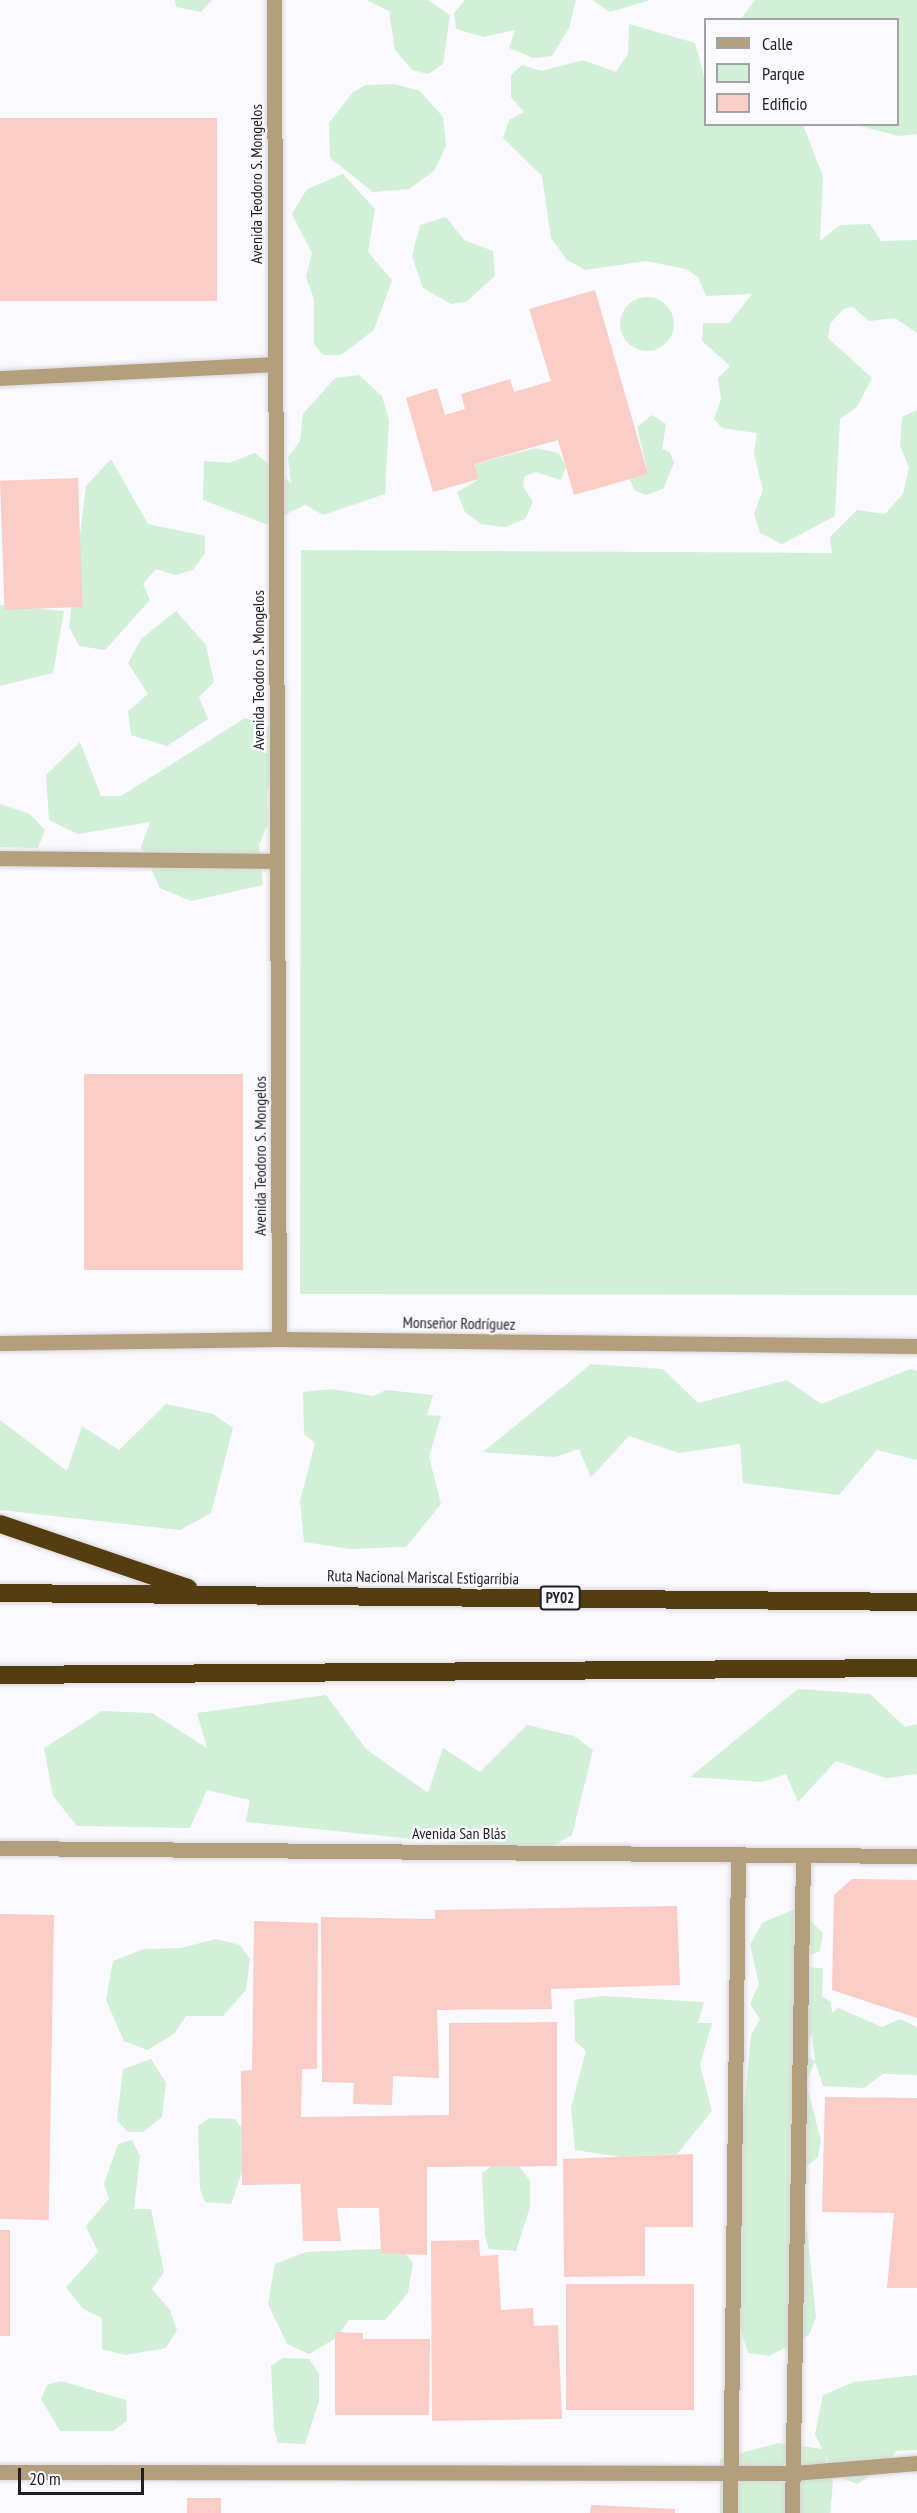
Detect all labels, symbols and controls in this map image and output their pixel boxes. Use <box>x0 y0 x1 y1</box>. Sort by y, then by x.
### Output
legend <box>704 18 899 126</box>
text: Calle <box>762 32 793 55</box>
text: Parque <box>762 62 805 85</box>
text: Edificio <box>762 92 807 115</box>
street label: Avenida Teodoro S. Mongelos <box>246 103 266 265</box>
street label: Avenida Teodoro S. Mongelos <box>248 589 268 751</box>
street label: Avenida Teodoro S. Mongelos <box>250 1075 270 1237</box>
street label: Monseñor Rodríguez <box>402 1312 516 1334</box>
street label: Ruta Nacional Mariscal Estigarribia <box>327 1566 519 1588</box>
road number: PY02 <box>539 1586 581 1610</box>
street label: Avenida San Blás <box>412 1823 506 1843</box>
scale bar <box>21 2456 147 2494</box>
text: 20 m <box>29 2467 61 2490</box>

